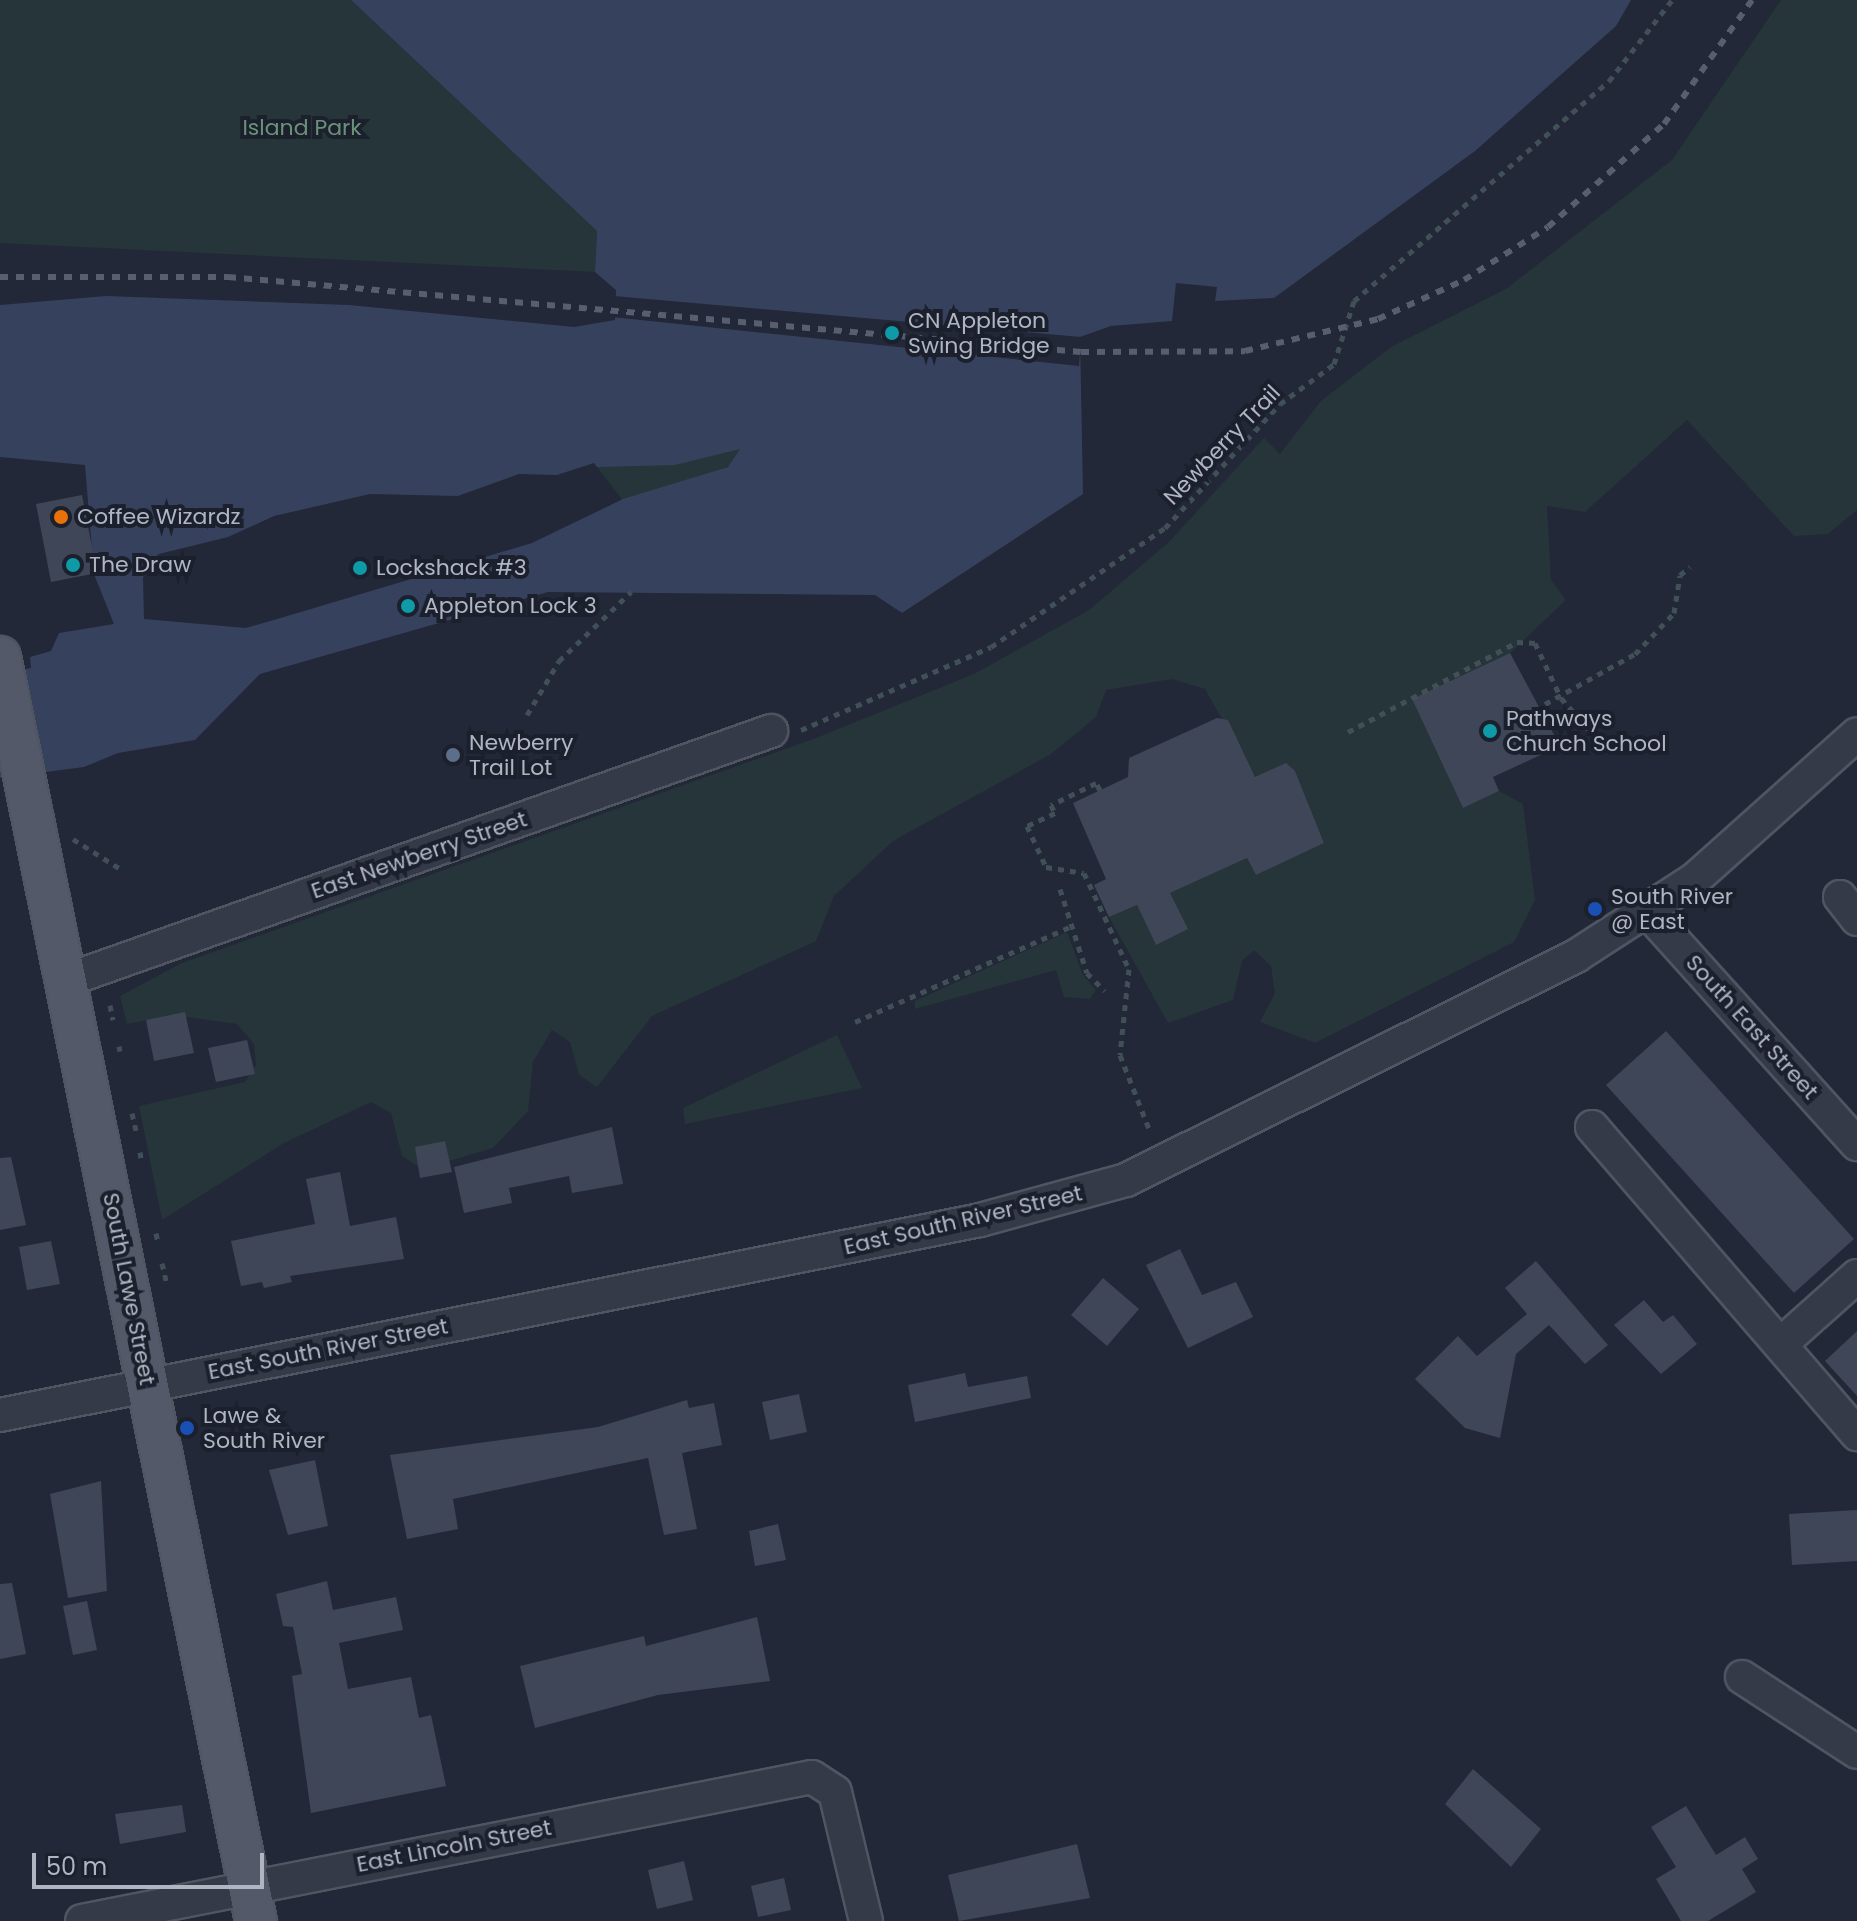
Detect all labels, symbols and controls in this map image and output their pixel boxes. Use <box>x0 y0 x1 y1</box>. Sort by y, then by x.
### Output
park label: Island Park <box>242 115 362 141</box>
place label: CN Appleton Swing Bridge <box>908 307 1050 358</box>
marker: CN Appleton Swing Bridge <box>883 324 901 342</box>
street label: Newberry Trail <box>1158 380 1286 510</box>
place label: Coffee Wizardz <box>77 504 241 530</box>
marker: Coffee Wizardz <box>52 508 70 526</box>
place label: The Draw <box>89 552 191 578</box>
place label: Lockshack #3 <box>376 555 527 581</box>
marker: The Draw <box>64 556 82 574</box>
marker: Lockshack #3 <box>351 559 369 577</box>
place label: Appleton Lock 3 <box>424 593 597 619</box>
marker: Appleton Lock 3 <box>399 597 417 615</box>
place label: Pathways Church School <box>1506 705 1667 756</box>
marker: Pathways Church School <box>1481 722 1499 740</box>
place label: Newberry Trail Lot <box>469 729 573 780</box>
marker: Newberry Trail Lot <box>444 746 462 764</box>
street label: East Newberry Street <box>308 806 530 904</box>
place label: South River @ East <box>1611 883 1733 934</box>
marker: South River @ East <box>1586 900 1604 918</box>
street label: South East Street <box>1680 949 1824 1105</box>
street label: East South River Street <box>841 1180 1085 1260</box>
street label: South Lawe Street <box>97 1191 161 1387</box>
street label: East South River Street <box>206 1313 450 1385</box>
place label: Lawe & South River <box>203 1402 325 1454</box>
marker: Lawe & South River <box>178 1419 196 1437</box>
street label: East Lincoln Street <box>354 1814 554 1878</box>
scale bar <box>36 1837 268 1887</box>
text: 50 m <box>46 1850 107 1883</box>

